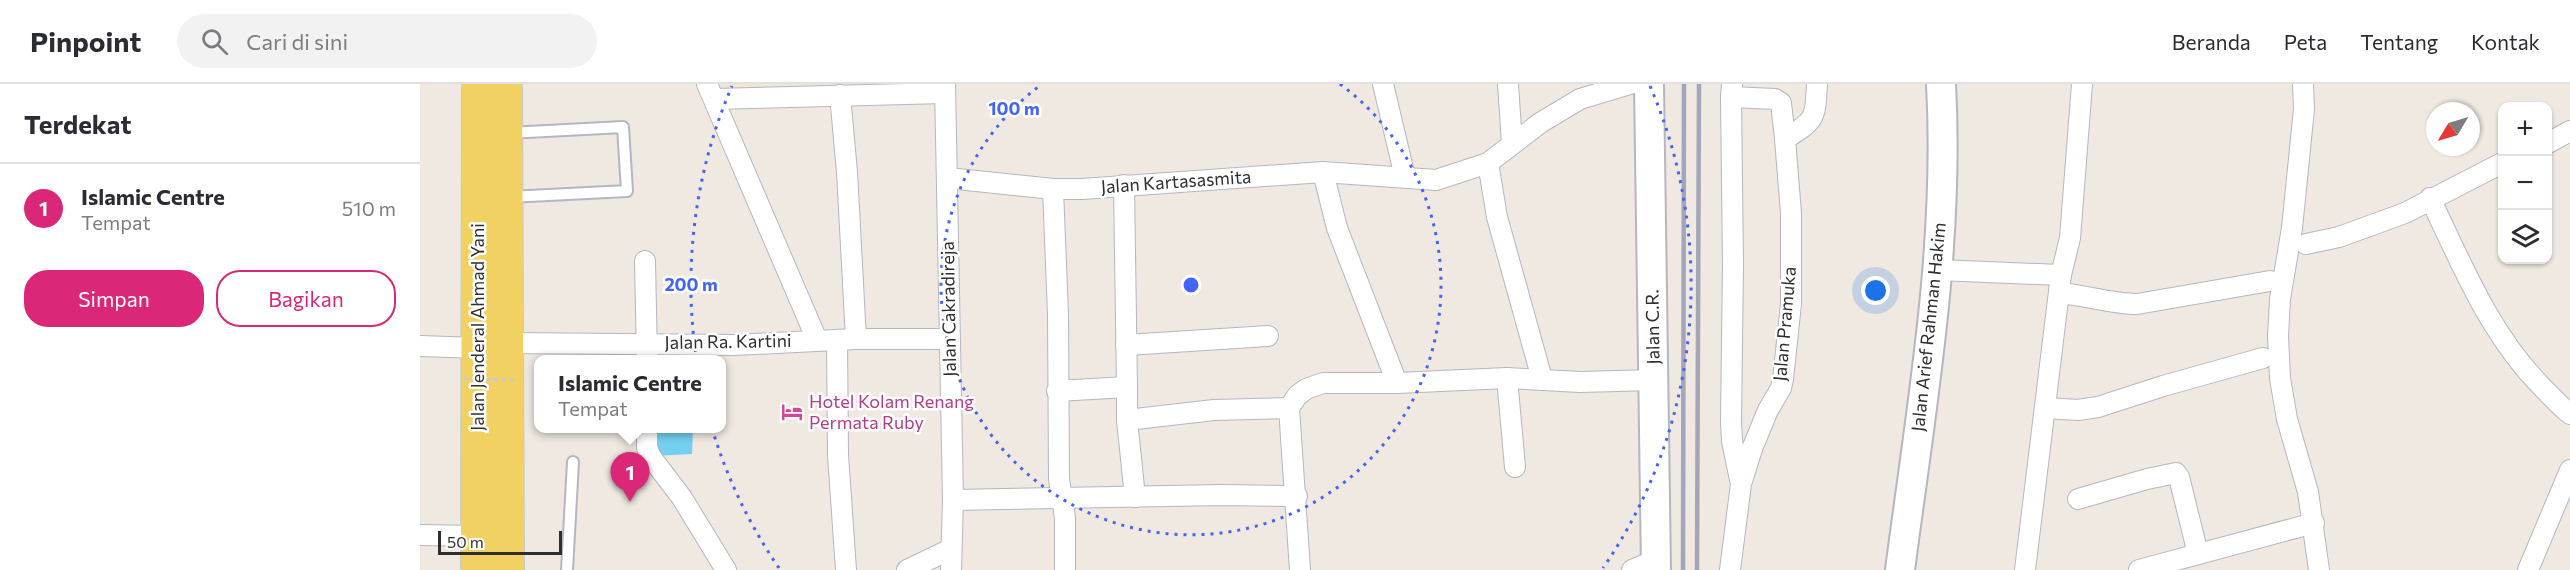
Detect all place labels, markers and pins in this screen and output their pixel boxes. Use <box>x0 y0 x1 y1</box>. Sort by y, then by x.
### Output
centre of rings <box>1181 275 1201 295</box>
place label: Hotel Kolam Renang Permata Ruby <box>809 390 974 433</box>
hotel icon: Hotel Kolam Renang Permata Ruby <box>780 400 804 424</box>
pin: 1 <box>610 452 650 502</box>

